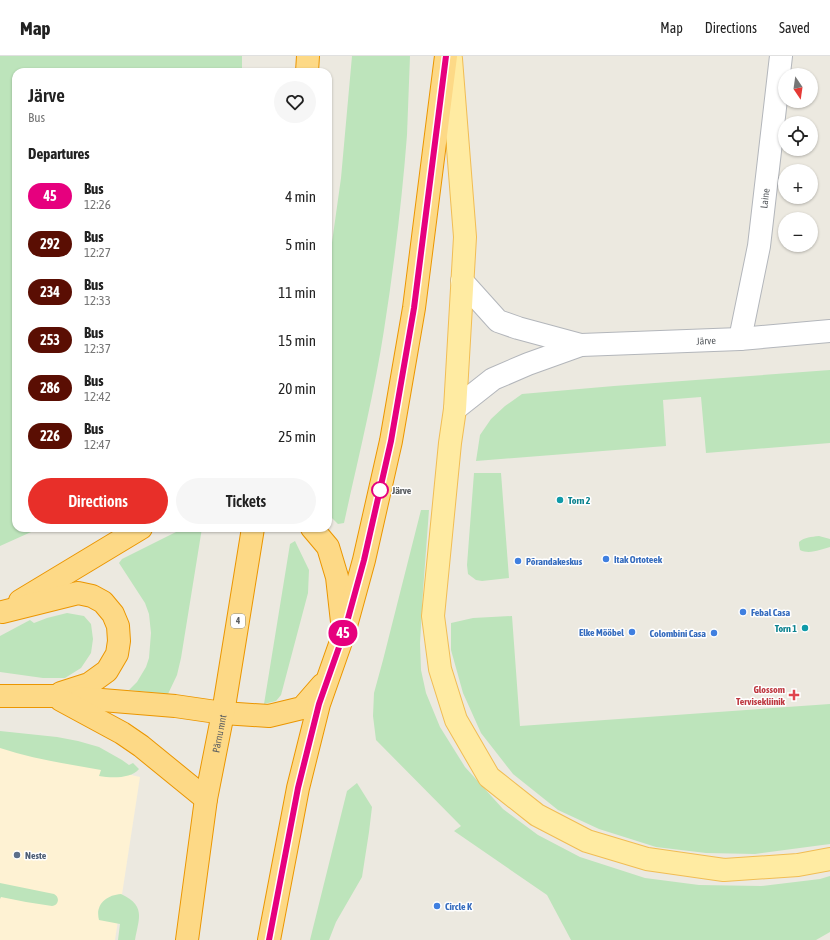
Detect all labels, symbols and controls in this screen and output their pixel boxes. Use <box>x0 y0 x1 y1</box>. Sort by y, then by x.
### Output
text: Map <box>20 17 51 39</box>
text: Map <box>660 20 683 36</box>
text: Directions <box>705 20 757 36</box>
text: Saved <box>779 20 810 36</box>
north arrow <box>778 68 818 108</box>
map controls <box>778 68 818 252</box>
button: heart <box>274 81 316 123</box>
text: Järve <box>28 84 65 106</box>
text: Bus <box>28 110 45 125</box>
button: locate <box>778 116 818 156</box>
text: Departures <box>28 145 90 162</box>
button: + <box>778 164 818 204</box>
text: Bus <box>84 180 104 197</box>
street label: Laine <box>758 187 772 209</box>
text: 45 <box>43 188 57 204</box>
text: 4 min <box>285 188 316 205</box>
text: 12:26 <box>84 197 111 212</box>
button: − <box>778 212 818 252</box>
text: Bus <box>84 228 104 245</box>
text: 292 <box>40 236 60 252</box>
text: 5 min <box>285 236 316 253</box>
text: 12:27 <box>84 245 111 260</box>
text: Bus <box>84 276 104 293</box>
text: 234 <box>40 284 60 300</box>
text: 11 min <box>278 284 316 301</box>
text: 12:33 <box>84 293 111 308</box>
text: Bus <box>84 324 104 341</box>
text: 253 <box>40 332 60 348</box>
text: 15 min <box>278 332 316 349</box>
street label: Järve <box>696 335 716 347</box>
text: 12:37 <box>84 341 111 356</box>
text: Bus <box>84 372 104 389</box>
text: 286 <box>40 380 60 396</box>
text: 20 min <box>278 380 316 397</box>
text: 12:42 <box>84 389 111 404</box>
text: Bus <box>84 420 104 437</box>
text: 226 <box>40 428 60 444</box>
text: 25 min <box>278 428 316 445</box>
text: 12:47 <box>84 437 111 452</box>
button: Directions <box>28 478 168 524</box>
button: Tickets <box>176 478 316 524</box>
marker: Järve <box>371 481 389 499</box>
place label: Järve <box>391 485 412 496</box>
marker: Torn 2 <box>555 495 565 505</box>
place label: Torn 2 <box>568 495 591 506</box>
marker: Itak Ortoteek <box>601 554 611 564</box>
place label: Itak Ortoteek <box>614 554 663 565</box>
marker: Põrandakeskus <box>513 556 523 566</box>
place label: Põrandakeskus <box>526 556 583 567</box>
marker: Febal Casa <box>738 607 748 617</box>
place label: Febal Casa <box>751 607 790 618</box>
road number: 4 <box>231 614 245 628</box>
line badge: 45 <box>325 620 361 646</box>
place label: Torn 1 <box>775 623 797 634</box>
marker: Torn 1 <box>800 623 810 633</box>
text: 45 <box>336 625 350 641</box>
place label: Elke Mööbel <box>579 627 624 638</box>
marker: Elke Mööbel <box>627 627 637 637</box>
place label: Colombini Casa <box>649 628 706 639</box>
marker: Colombini Casa <box>709 628 719 638</box>
place label: Glossom Tervisekliinik <box>736 684 786 707</box>
marker: Glossom Tervisekliinik <box>788 689 800 701</box>
street label: Pärnu mnt <box>210 714 229 754</box>
marker: Neste <box>12 850 22 860</box>
place label: Neste <box>25 850 47 861</box>
marker: Circle K <box>432 901 442 911</box>
place label: Circle K <box>445 901 472 912</box>

